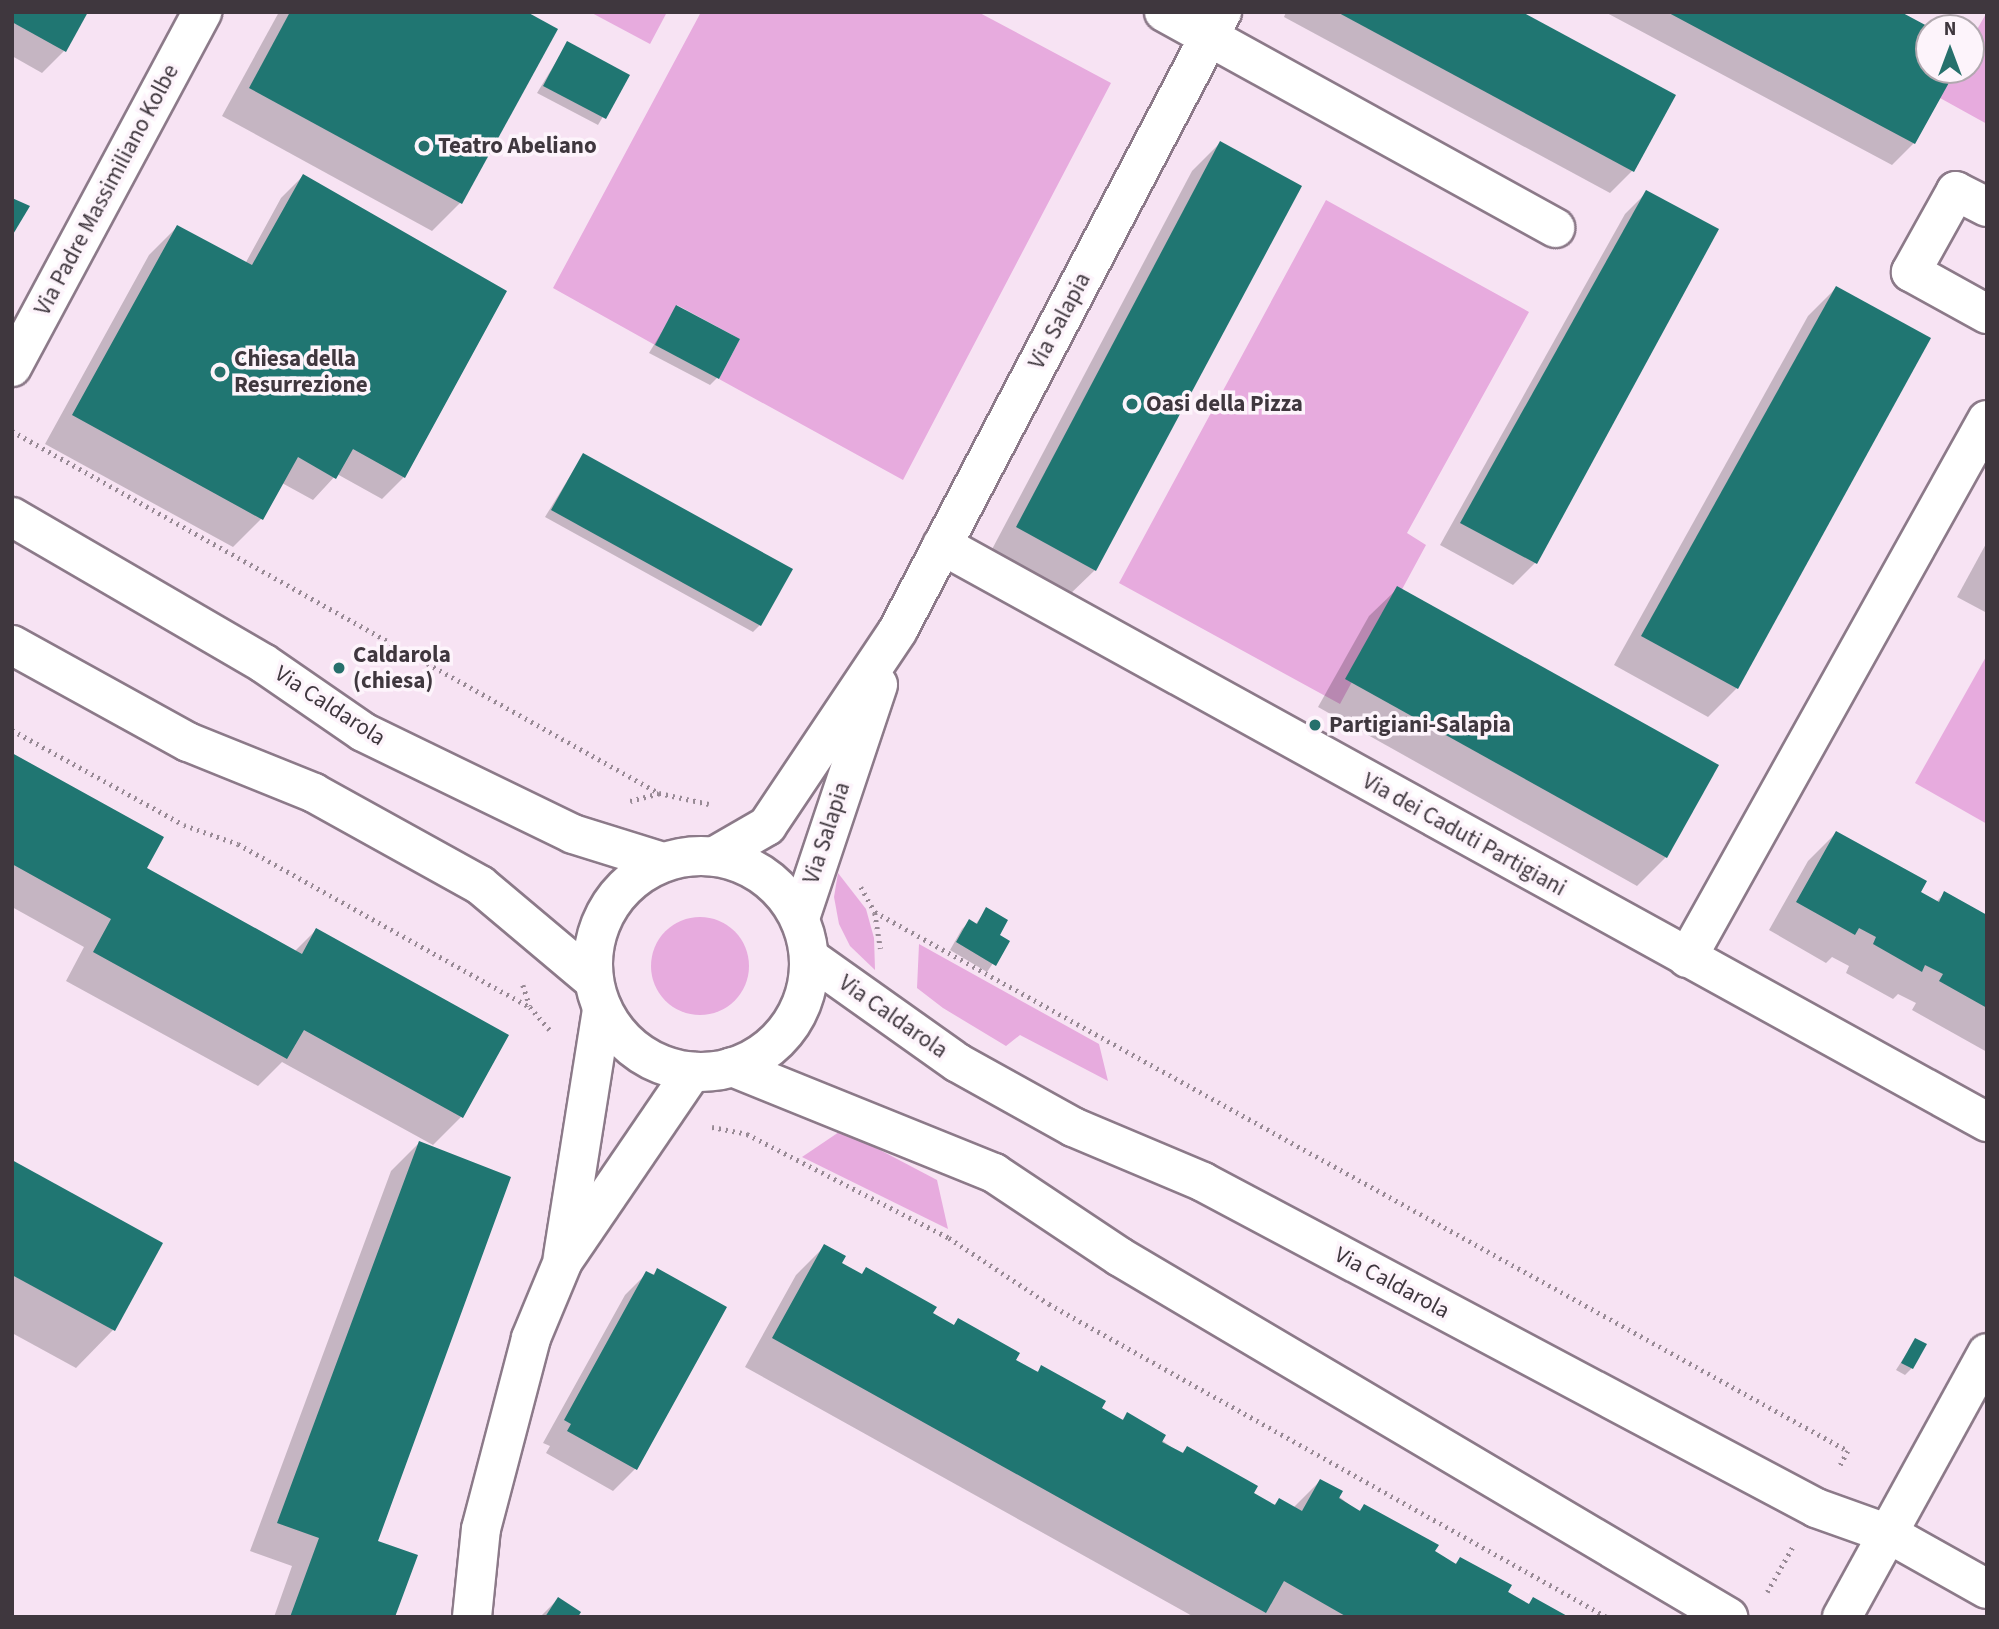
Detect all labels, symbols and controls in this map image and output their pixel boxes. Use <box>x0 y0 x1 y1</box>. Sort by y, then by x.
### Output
north arrow <box>1915 14 1985 84</box>
text: N <box>1944 16 1956 43</box>
street label: Via Padre Massimiliano Kolbe <box>29 60 185 320</box>
place label: Teatro Abeliano <box>438 132 597 160</box>
marker: Teatro Abeliano <box>416 138 432 154</box>
street label: Via Salapia <box>1023 268 1097 374</box>
place label: Chiesa della Resurrezione <box>234 345 368 399</box>
marker: Chiesa della Resurrezione <box>212 364 228 380</box>
place label: Oasi della Pizza <box>1146 390 1303 418</box>
marker: Oasi della Pizza <box>1124 396 1140 412</box>
place label: Caldarola (chiesa) <box>353 641 451 695</box>
street label: Via Caldarola <box>270 660 390 752</box>
marker: Caldarola (chiesa) <box>331 660 347 676</box>
place label: Partigiani-Salapia <box>1329 711 1511 739</box>
marker: Partigiani-Salapia <box>1307 717 1323 733</box>
street label: Via dei Caduti Partigiani <box>1357 768 1571 902</box>
street label: Via Salapia <box>798 779 856 887</box>
street label: Via Caldarola <box>833 969 953 1065</box>
street label: Via Caldarola <box>1330 1241 1454 1325</box>

